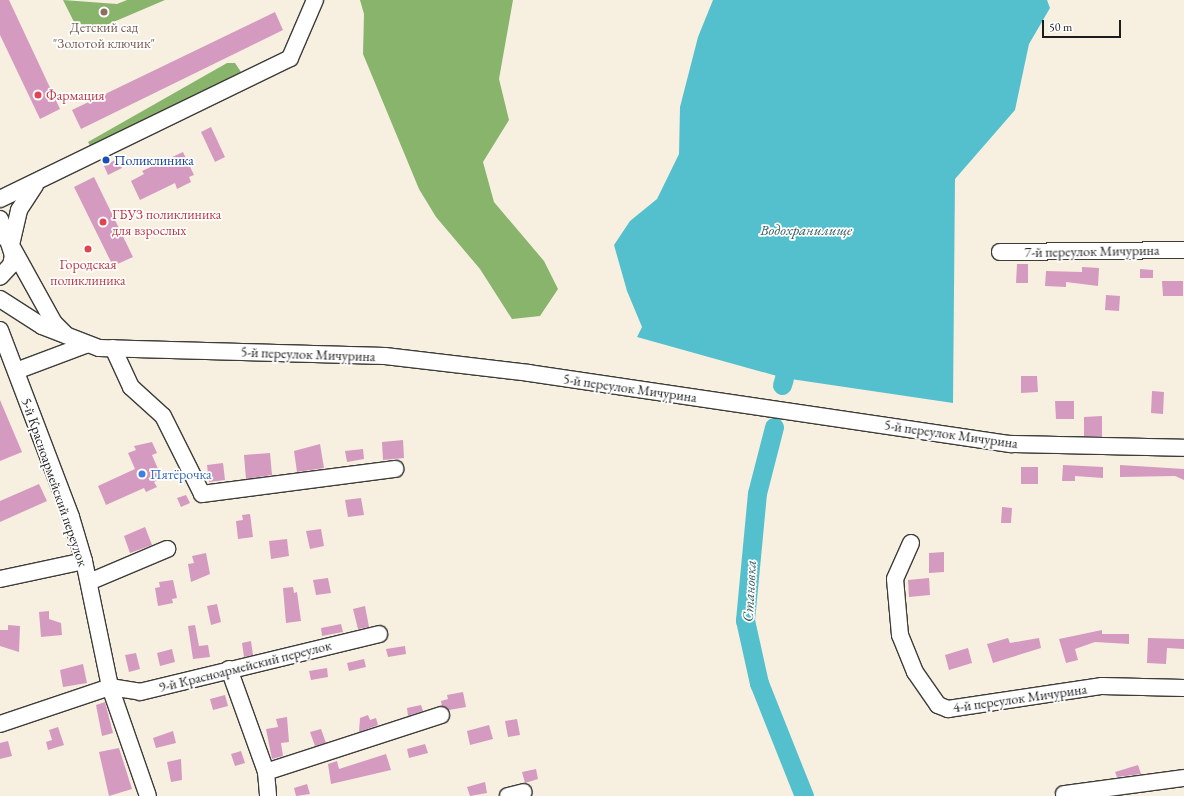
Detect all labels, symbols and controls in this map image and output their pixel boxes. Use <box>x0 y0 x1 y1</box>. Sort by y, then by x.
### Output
marker: Детский сад "Золотой ключик" <box>99 7 109 17</box>
scale bar <box>1044 12 1123 38</box>
place label: Детский сад "Золотой ключик" <box>53 19 155 52</box>
text: 50 m <box>1049 19 1072 35</box>
place label: Фармация <box>46 87 105 103</box>
marker: Фармация <box>33 90 43 100</box>
place label: Поликлиника <box>114 152 194 168</box>
marker: Поликлиника <box>101 155 111 165</box>
place label: ГБУЗ поликлиника для взрослых <box>112 206 221 238</box>
marker: ГБУЗ поликлиника для взрослых <box>97 216 109 228</box>
water label: Водохранилище <box>760 221 852 239</box>
street label: 7-й переулок Мичурина <box>1024 241 1160 261</box>
marker: Городская поликлиника <box>83 244 93 254</box>
place label: Городская поликлиника <box>50 256 126 288</box>
street label: 5-й переулок Мичурина <box>240 343 376 365</box>
street label: 5-й переулок Мичурина <box>562 370 698 406</box>
street label: 5-й Красноармейский переулок <box>18 395 92 569</box>
street label: 5-й переулок Мичурина <box>883 416 1019 452</box>
place label: Пятёрочка <box>150 466 212 482</box>
marker: Пятёрочка <box>137 469 147 479</box>
water label: Становка <box>738 560 760 622</box>
street label: 9-й Красноармейский переулок <box>157 636 333 696</box>
street label: 4-й переулок Мичурина <box>952 680 1088 716</box>

